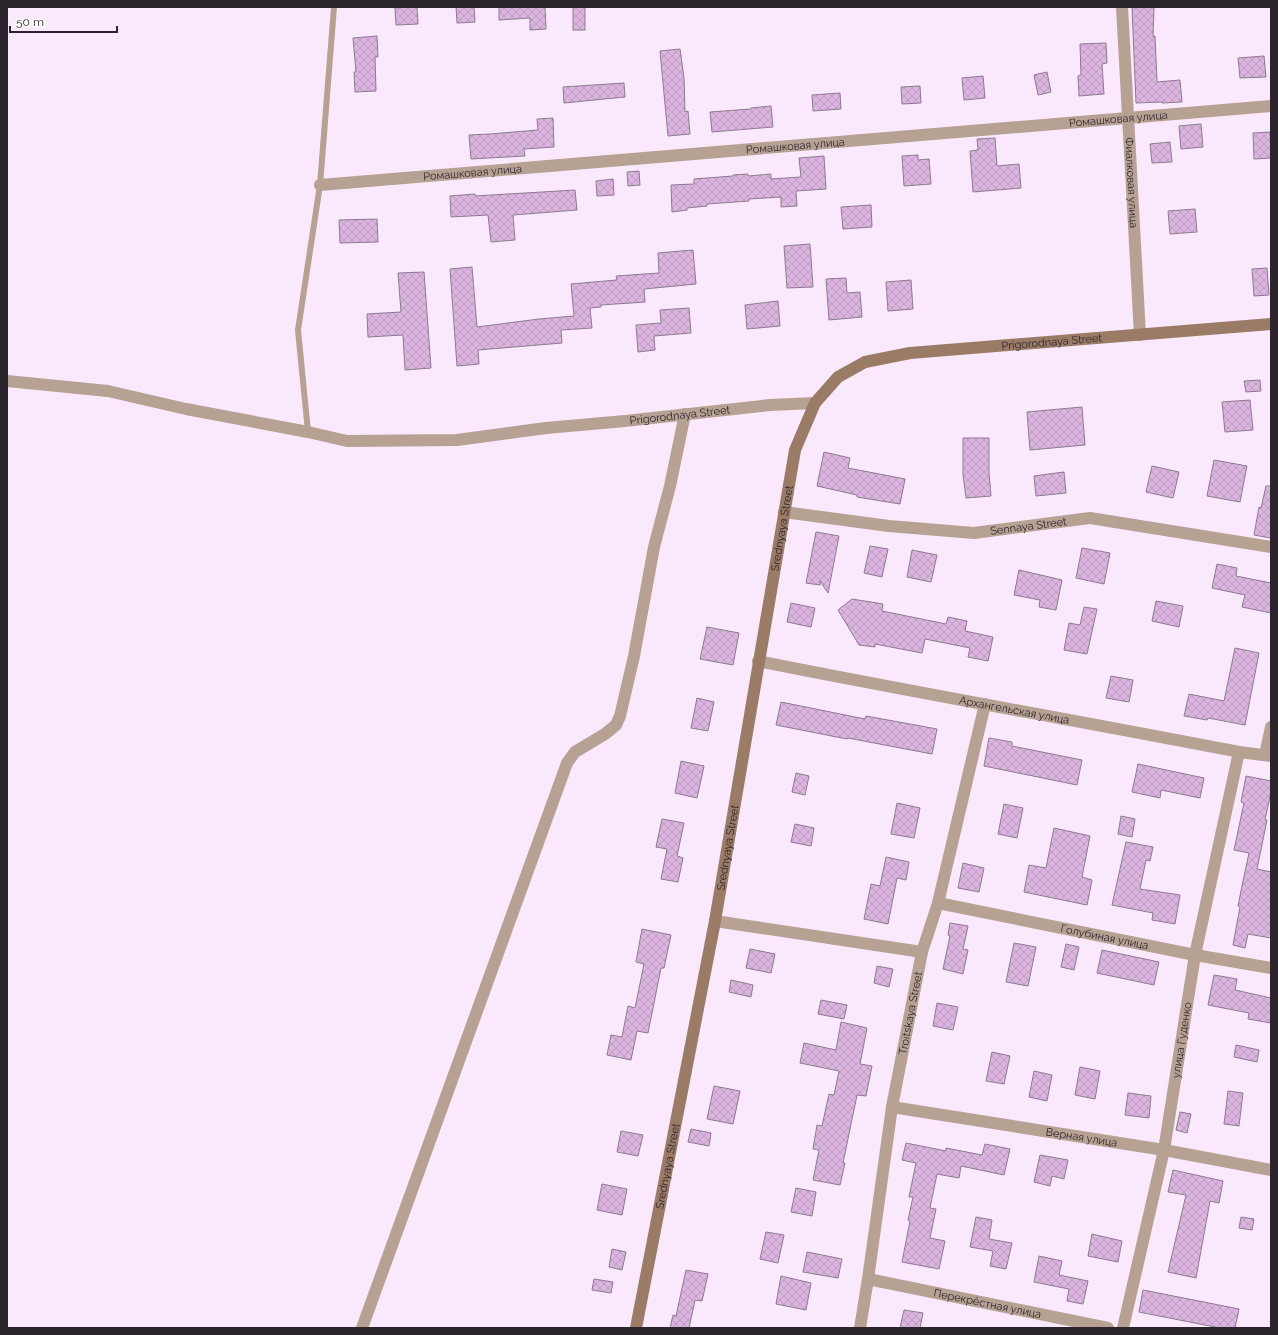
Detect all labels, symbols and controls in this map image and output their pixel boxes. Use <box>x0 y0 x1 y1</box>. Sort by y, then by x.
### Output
scale bar <box>10 8 117 34</box>
text: 50 m <box>16 15 44 29</box>
street label: Ромашковая улица <box>1068 109 1168 130</box>
street label: Ромашковая улица <box>745 135 845 157</box>
street label: Фиалковая улица <box>1122 137 1140 229</box>
street label: Ромашковая улица <box>423 162 522 183</box>
street label: Prigorodnaya Street <box>1001 332 1103 353</box>
street label: Prigorodnaya Street <box>629 403 731 427</box>
street label: Srednyaya Street <box>769 484 796 572</box>
street label: Sennaya Street <box>989 515 1068 538</box>
street label: Архангельская улица <box>958 694 1071 727</box>
street label: Srednyaya Street <box>714 804 742 892</box>
street label: Голубиная улица <box>1059 922 1150 952</box>
street label: Troitskaya Street <box>896 970 925 1056</box>
street label: улица Гуденко <box>1170 1001 1195 1079</box>
street label: Srednyaya Street <box>653 1122 683 1210</box>
street label: Верная улица <box>1045 1125 1118 1150</box>
street label: Перекрёстная улица <box>932 1287 1042 1321</box>

